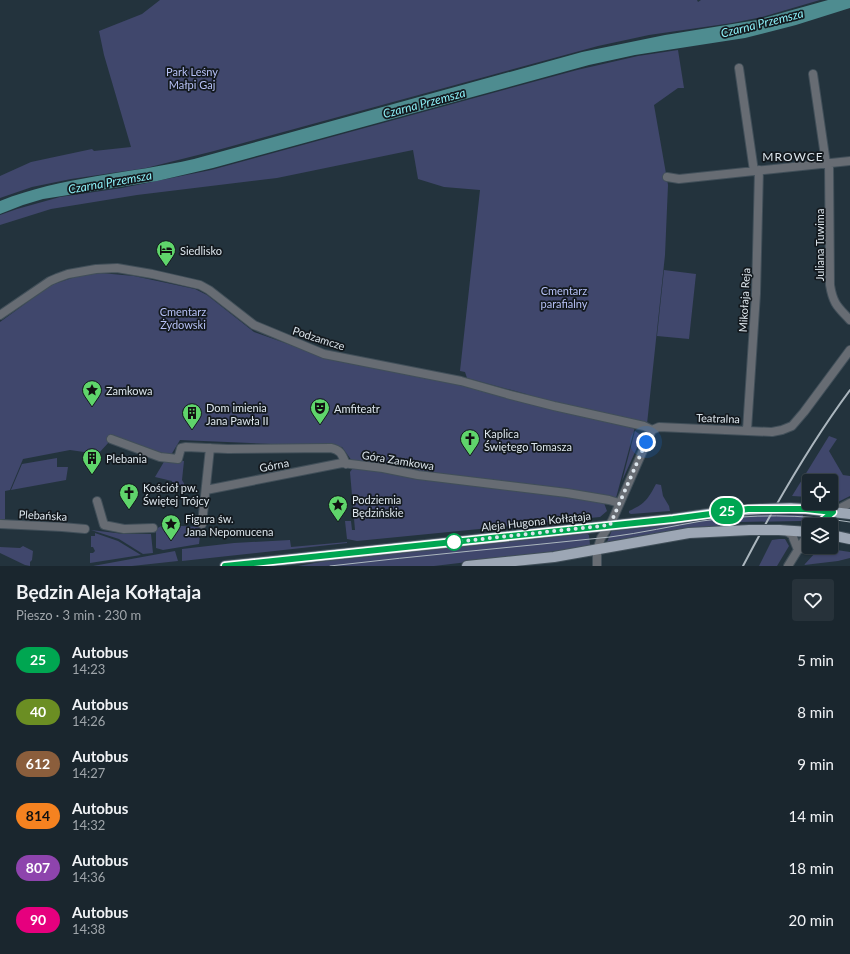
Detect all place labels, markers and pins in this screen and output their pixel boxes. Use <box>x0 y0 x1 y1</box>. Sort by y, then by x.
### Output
hotel icon: Siedlisko <box>155 239 177 267</box>
place label: Siedlisko <box>180 244 222 257</box>
place icon: Zamkowa <box>81 379 103 407</box>
place label: Zamkowa <box>106 384 153 397</box>
theatre icon: Amfiteatr <box>309 397 331 425</box>
place label: Dom imienia Jana Pawła II <box>206 401 269 427</box>
building icon: Dom imienia Jana Pawła II <box>181 402 203 430</box>
place label: Amfiteatr <box>334 402 380 415</box>
place label: Kaplica Świętego Tomasza <box>484 427 572 453</box>
church icon: Kaplica Świętego Tomasza <box>459 428 481 456</box>
building icon: Plebania <box>81 447 103 475</box>
place label: Plebania <box>106 452 147 465</box>
place label: Kościół pw. Świętej Trójcy <box>143 481 210 507</box>
church icon: Kościół pw. Świętej Trójcy <box>118 482 140 510</box>
place label: Podziemia Będzińskie <box>352 493 404 519</box>
place icon: Podziemia Będzińskie <box>327 494 349 522</box>
place label: Figura św. Jana Nepomucena <box>185 512 274 538</box>
place icon: Figura św. Jana Nepomucena <box>160 513 182 541</box>
unlabelled marker <box>445 533 463 551</box>

